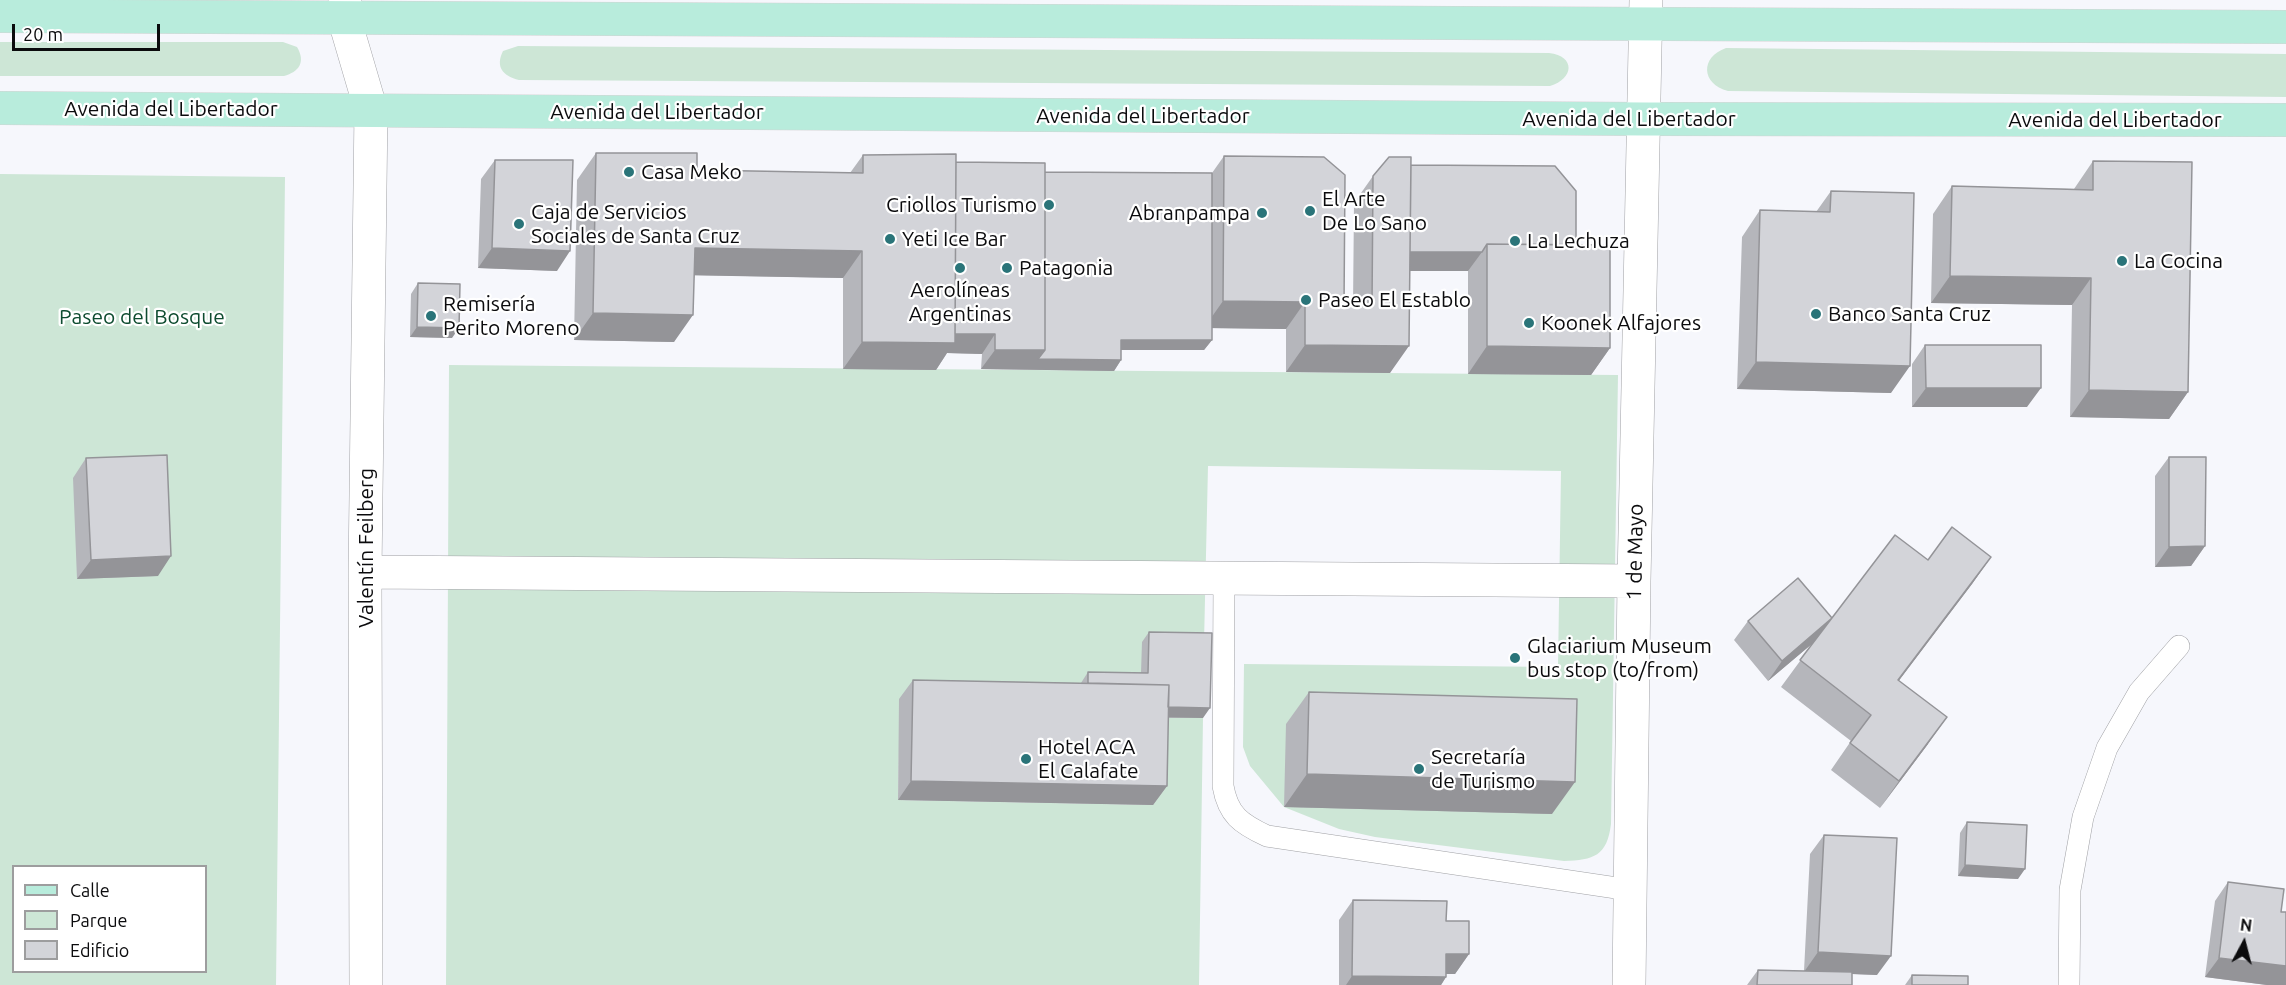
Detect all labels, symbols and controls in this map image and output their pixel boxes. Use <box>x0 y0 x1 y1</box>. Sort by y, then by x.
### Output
scale bar <box>15 12 164 50</box>
text: 20 m <box>23 24 63 44</box>
street label: Avenida del Libertador <box>64 96 278 122</box>
street label: Avenida del Libertador <box>550 99 764 125</box>
street label: Avenida del Libertador <box>1036 103 1250 129</box>
street label: Avenida del Libertador <box>1522 106 1736 132</box>
street label: Avenida del Libertador <box>2008 107 2222 133</box>
place label: Casa Meko <box>641 159 742 185</box>
marker: Casa Meko <box>622 165 636 179</box>
place label: El Arte De Lo Sano <box>1322 186 1427 236</box>
place label: Criollos Turismo <box>886 192 1037 218</box>
marker: Criollos Turismo <box>1042 198 1056 212</box>
place label: Caja de Servicios Sociales de Santa Cruz <box>531 199 740 249</box>
place label: Abranpampa <box>1129 200 1250 226</box>
marker: El Arte De Lo Sano <box>1303 204 1317 218</box>
marker: Abranpampa <box>1255 206 1269 220</box>
marker: Caja de Servicios Sociales de Santa Cruz <box>512 217 526 231</box>
place label: Yeti Ice Bar <box>902 226 1007 252</box>
place label: La Lechuza <box>1527 228 1630 254</box>
marker: Yeti Ice Bar <box>883 232 897 246</box>
marker: La Lechuza <box>1508 234 1522 248</box>
place label: La Cocina <box>2134 248 2223 274</box>
marker: La Cocina <box>2115 254 2129 268</box>
place label: Patagonia <box>1019 255 1113 281</box>
marker: Aerolíneas Argentinas <box>953 261 967 275</box>
marker: Patagonia <box>1000 261 1014 275</box>
place label: Aerolíneas Argentinas <box>909 277 1011 327</box>
place label: Paseo El Establo <box>1318 287 1471 313</box>
place label: Remisería Perito Moreno <box>443 291 579 341</box>
marker: Paseo El Establo <box>1299 293 1313 307</box>
place label: Banco Santa Cruz <box>1828 301 1991 327</box>
park label: Paseo del Bosque <box>59 304 225 330</box>
marker: Banco Santa Cruz <box>1809 307 1823 321</box>
marker: Remisería Perito Moreno <box>424 309 438 323</box>
place label: Koonek Alfajores <box>1541 310 1701 336</box>
marker: Koonek Alfajores <box>1522 316 1536 330</box>
street label: Valentín Feilberg <box>353 468 379 628</box>
street label: 1 de Mayo <box>1622 503 1648 601</box>
place label: Glaciarium Museum bus stop (to/from) <box>1527 633 1712 683</box>
marker: Glaciarium Museum bus stop (to/from) <box>1508 651 1522 665</box>
place label: Hotel ACA El Calafate <box>1038 734 1139 784</box>
place label: Secretaría de Turismo <box>1431 744 1535 794</box>
marker: Hotel ACA El Calafate <box>1019 752 1033 766</box>
marker: Secretaría de Turismo <box>1412 762 1426 776</box>
legend <box>12 865 207 973</box>
text: Calle <box>70 880 110 900</box>
text: Parque <box>70 910 127 930</box>
north arrow <box>2214 913 2274 973</box>
text: N <box>2239 915 2253 935</box>
text: Edificio <box>70 940 129 960</box>

